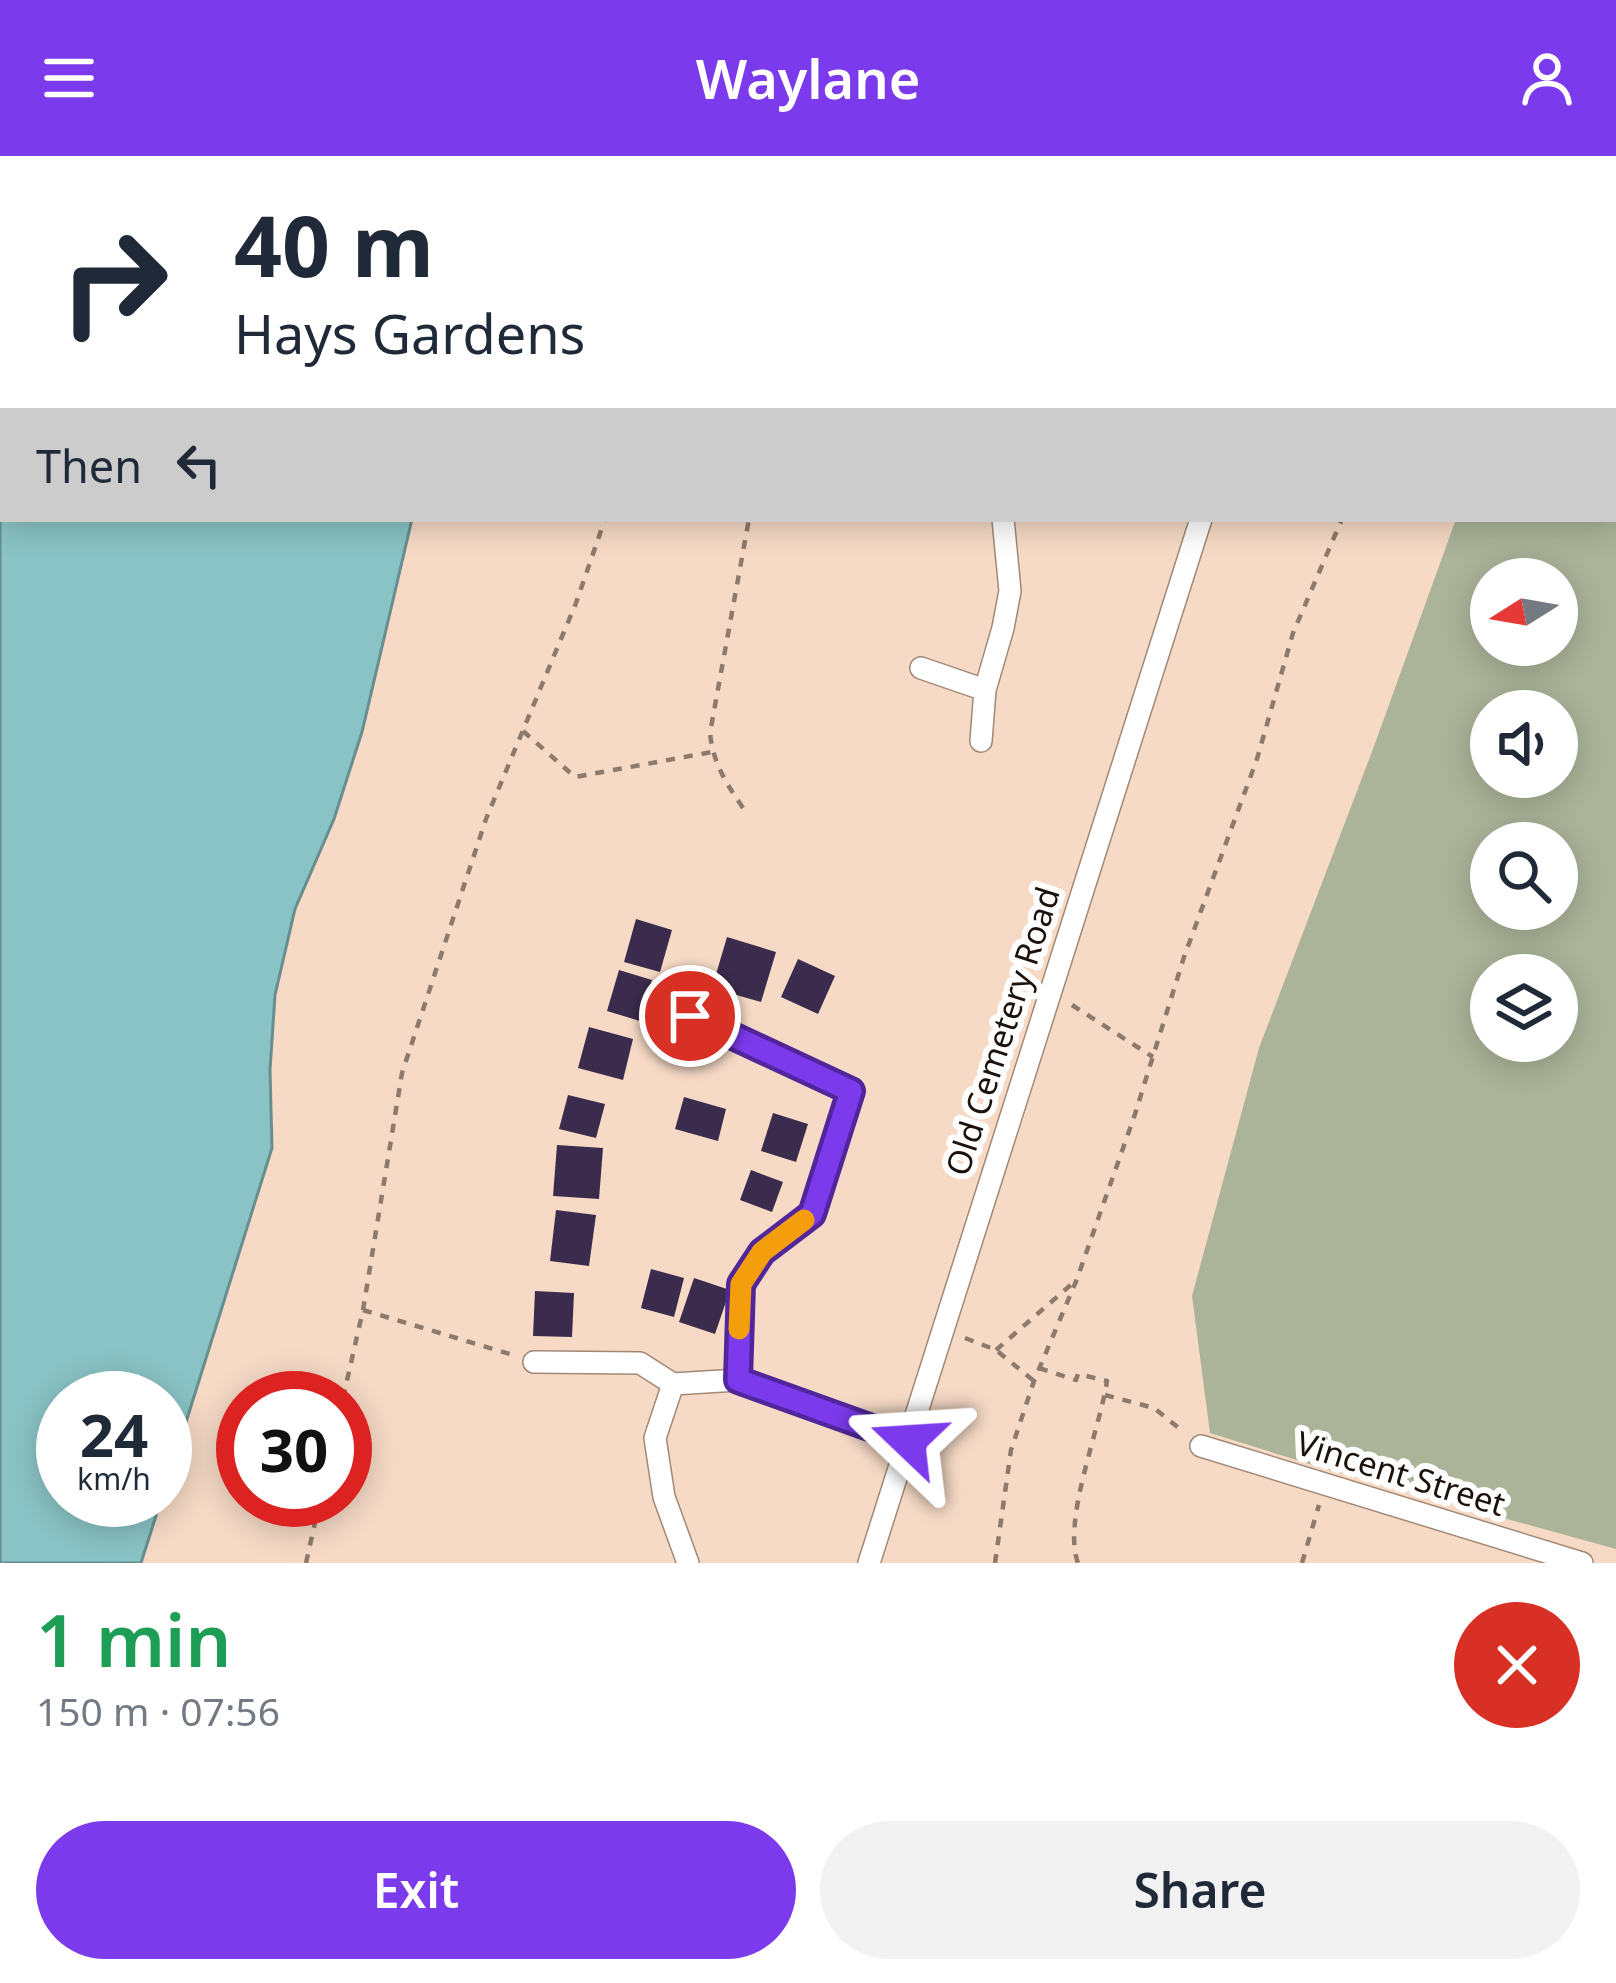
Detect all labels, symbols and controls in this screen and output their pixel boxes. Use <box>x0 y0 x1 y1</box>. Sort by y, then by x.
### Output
text: Waylane <box>696 41 920 115</box>
icon: menu <box>36 45 102 111</box>
icon: person <box>1514 45 1580 111</box>
text: 40 m <box>234 187 434 302</box>
icon: right <box>36 204 192 360</box>
text: Hays Gardens <box>234 296 586 370</box>
icon: left <box>166 432 232 498</box>
text: Then <box>36 435 142 496</box>
north arrow <box>1470 558 1578 666</box>
map controls <box>1470 558 1578 1062</box>
button: sound <box>1470 690 1578 798</box>
button: search <box>1470 822 1578 930</box>
street label: Old Cemetery Road <box>934 881 1070 1181</box>
button: layers <box>1470 954 1578 1062</box>
pin <box>639 965 741 1067</box>
icon: arrive <box>657 983 723 1049</box>
speed limit sign: 30 <box>216 1371 372 1527</box>
position arrow <box>845 1378 971 1504</box>
text: 24 <box>80 1393 148 1475</box>
street label: Vincent Street <box>1291 1420 1511 1526</box>
text: km/h <box>77 1458 151 1499</box>
text: 1 min <box>36 1590 231 1688</box>
button: close <box>1454 1602 1580 1728</box>
text: 150 m · 07:56 <box>36 1684 280 1737</box>
button: Exit <box>36 1821 796 1959</box>
button: Share <box>820 1821 1580 1959</box>

